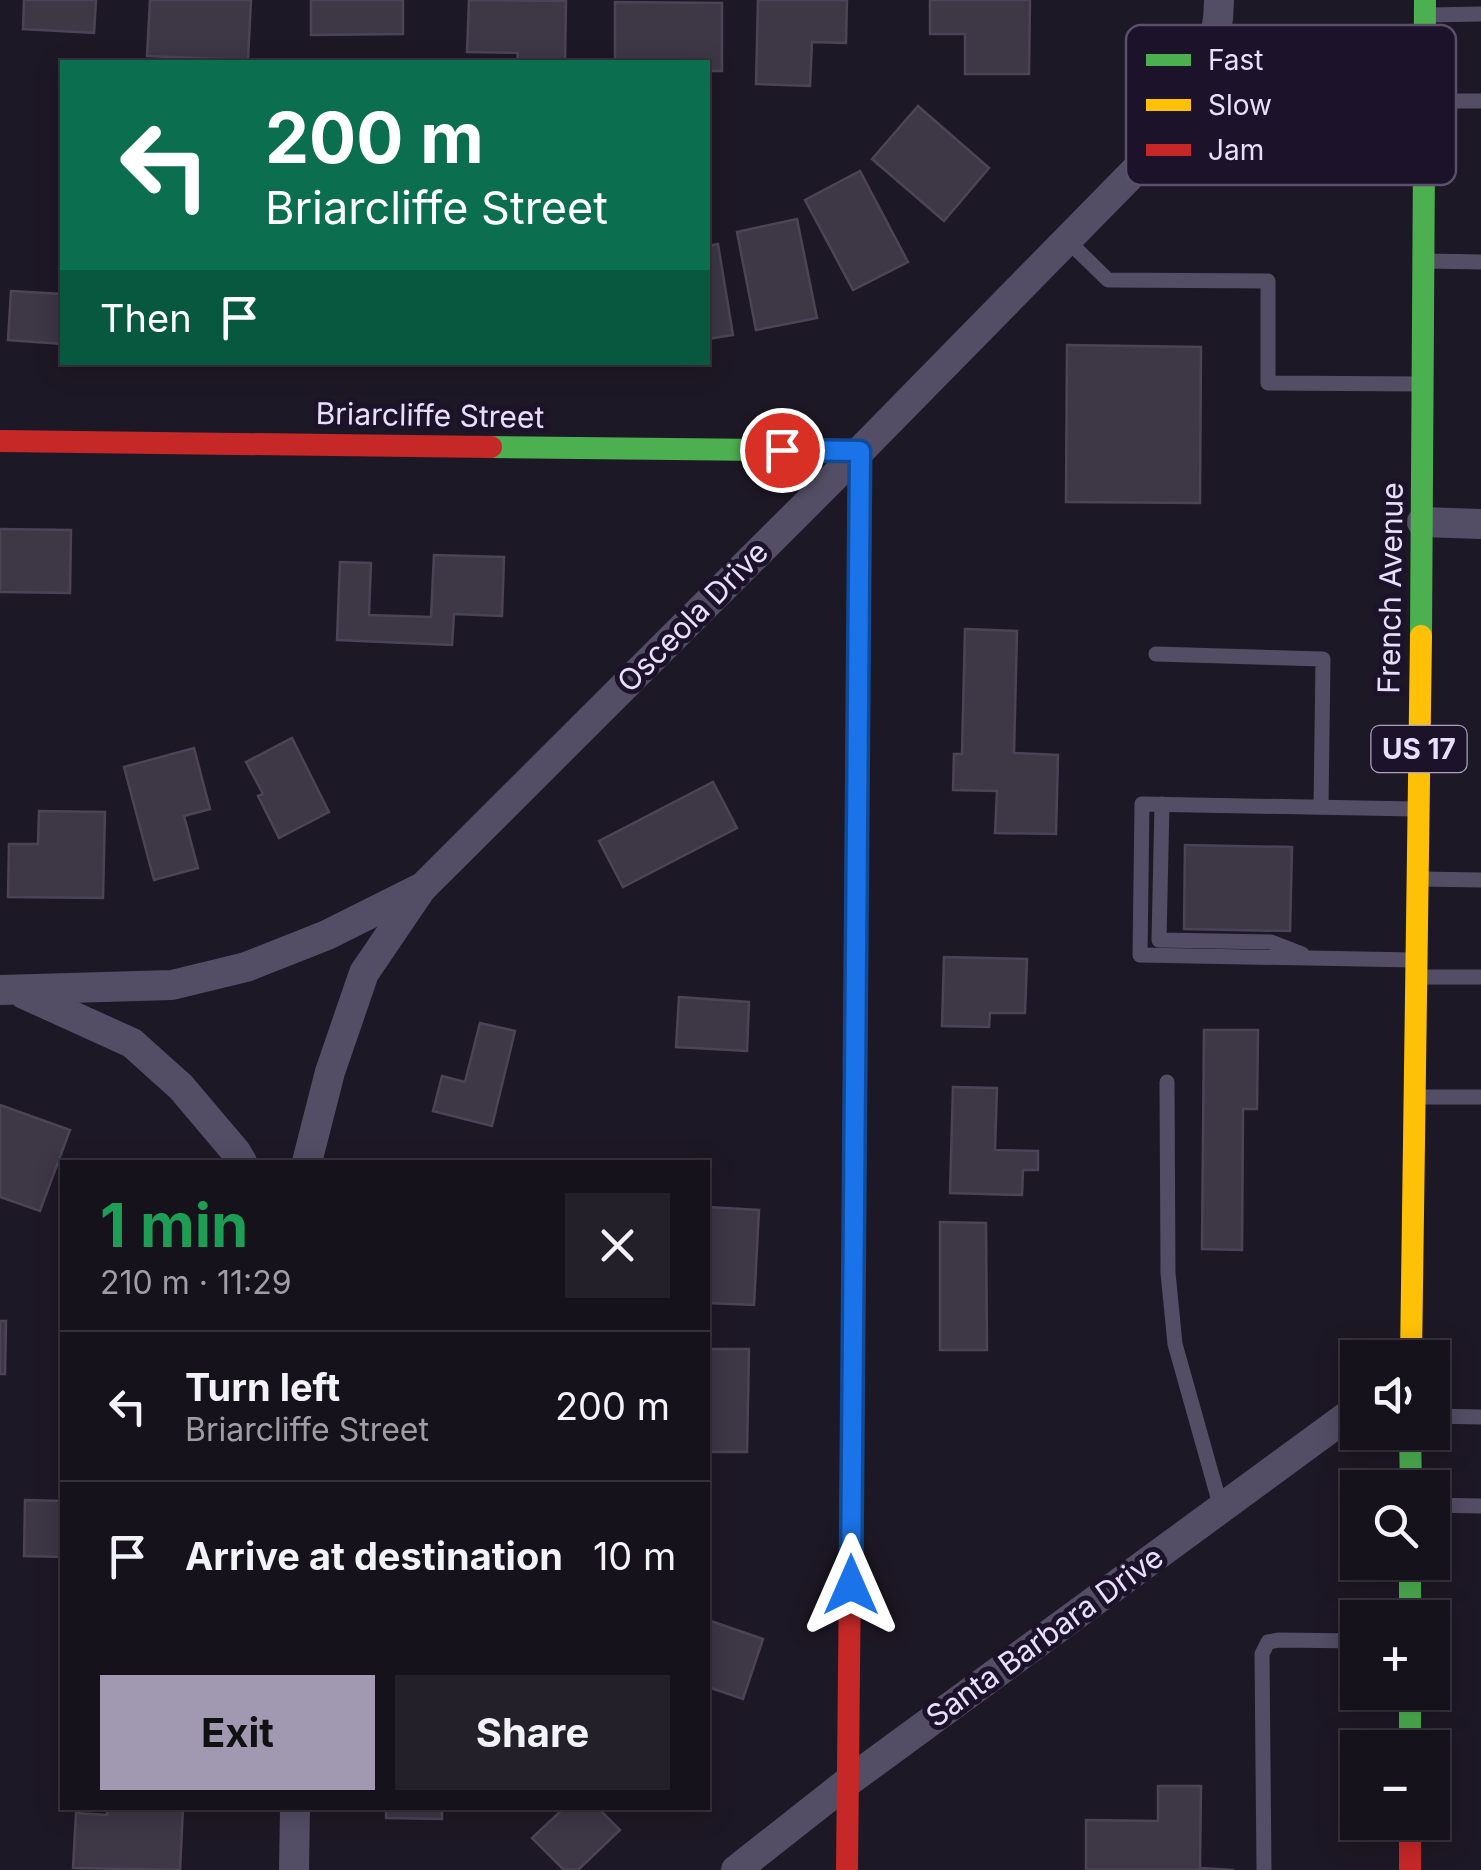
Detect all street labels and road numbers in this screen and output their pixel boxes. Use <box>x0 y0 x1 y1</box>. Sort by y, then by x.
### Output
street label: Briarcliffe Street <box>315 395 545 435</box>
street label: French Avenue <box>1370 482 1410 694</box>
street label: Osceola Drive <box>609 533 775 699</box>
road number: US 17 <box>1372 726 1466 772</box>
street label: Santa Barbara Drive <box>919 1538 1170 1734</box>

